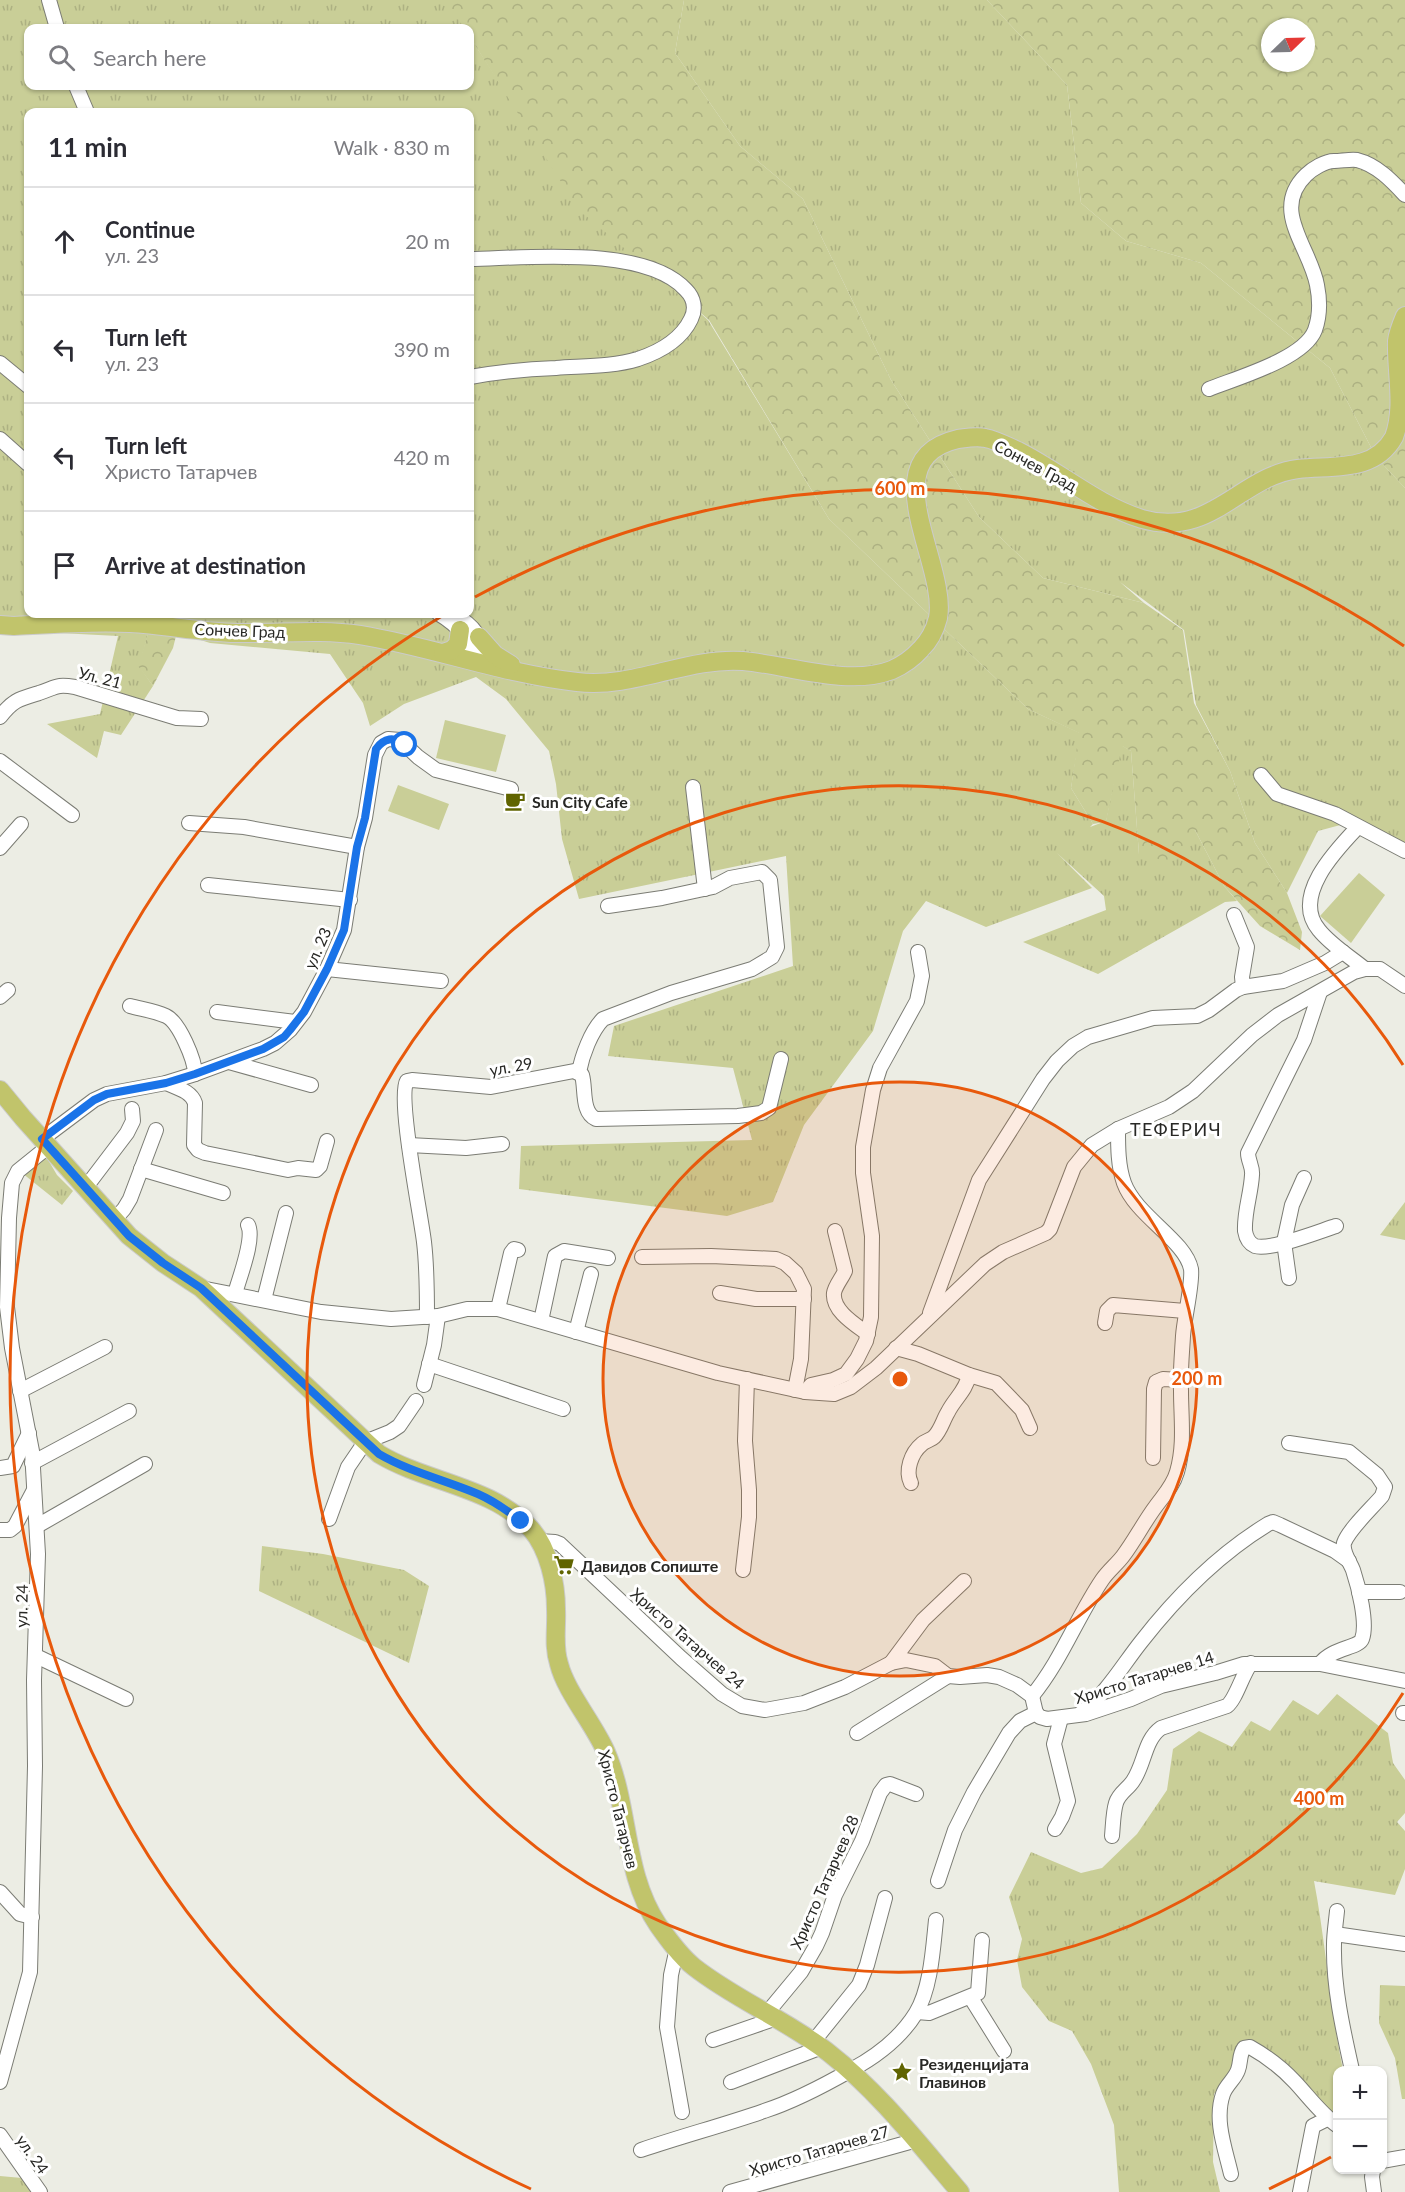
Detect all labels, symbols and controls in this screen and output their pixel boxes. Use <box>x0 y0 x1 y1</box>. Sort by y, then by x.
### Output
north arrow <box>1261 18 1315 72</box>
search box <box>24 24 474 90</box>
icon: search <box>45 41 78 74</box>
text: Search here <box>93 44 206 71</box>
text: 11 min <box>48 131 128 163</box>
text: Walk · 830 m <box>334 135 450 159</box>
text: Continue <box>105 216 195 243</box>
icon: ahead <box>48 225 81 258</box>
text: 20 m <box>405 229 450 253</box>
text: ул. 23 <box>105 243 159 267</box>
text: Turn left <box>105 324 187 351</box>
icon: left <box>48 333 81 366</box>
text: 390 m <box>394 337 450 361</box>
text: ул. 23 <box>105 351 159 375</box>
text: Turn left <box>105 432 187 459</box>
street label: Сончев Град <box>991 435 1081 495</box>
icon: left <box>48 441 81 474</box>
text: 420 m <box>394 445 450 469</box>
text: Христо Татарчев <box>105 459 257 483</box>
text: 600 m <box>875 477 925 499</box>
icon: arrive <box>48 549 81 582</box>
text: Arrive at destination <box>105 552 306 579</box>
street label: Сончев Град <box>194 619 286 641</box>
street label: Ул. 21 <box>76 662 124 692</box>
route start <box>391 731 417 757</box>
cafe icon: Sun City Cafe <box>503 789 527 813</box>
place label: Sun City Cafe <box>532 792 628 811</box>
street label: ул. 23 <box>300 924 334 972</box>
street label: ул. 29 <box>488 1053 534 1079</box>
district label: ТЕФЕРИЧ <box>1130 1118 1222 1140</box>
text: 200 m <box>1172 1367 1222 1389</box>
centre of rings <box>890 1369 910 1389</box>
route end <box>507 1507 533 1533</box>
supermarket icon: Давидов Сопиште <box>552 1553 576 1577</box>
place label: Давидов Сопиште <box>581 1556 719 1575</box>
street label: Христо Татарчев 24 <box>627 1583 749 1693</box>
street label: ул. 24 <box>11 1584 31 1628</box>
street label: Христо Татарчев 14 <box>1072 1647 1216 1707</box>
street label: Христо Татарчев <box>595 1748 643 1870</box>
text: 400 m <box>1294 1787 1344 1809</box>
street label: Христо Татарчев 28 <box>786 1812 862 1952</box>
place label: Резиденцијата Главинов <box>919 2054 1029 2091</box>
place icon: Резиденцијата Главинов <box>890 2060 914 2084</box>
map controls <box>1333 2066 1387 2174</box>
button: + <box>1333 2066 1387 2120</box>
button: − <box>1333 2120 1387 2174</box>
street label: Христо Татарчев 27 <box>747 2121 891 2179</box>
street label: ул. 24 <box>13 2131 53 2177</box>

